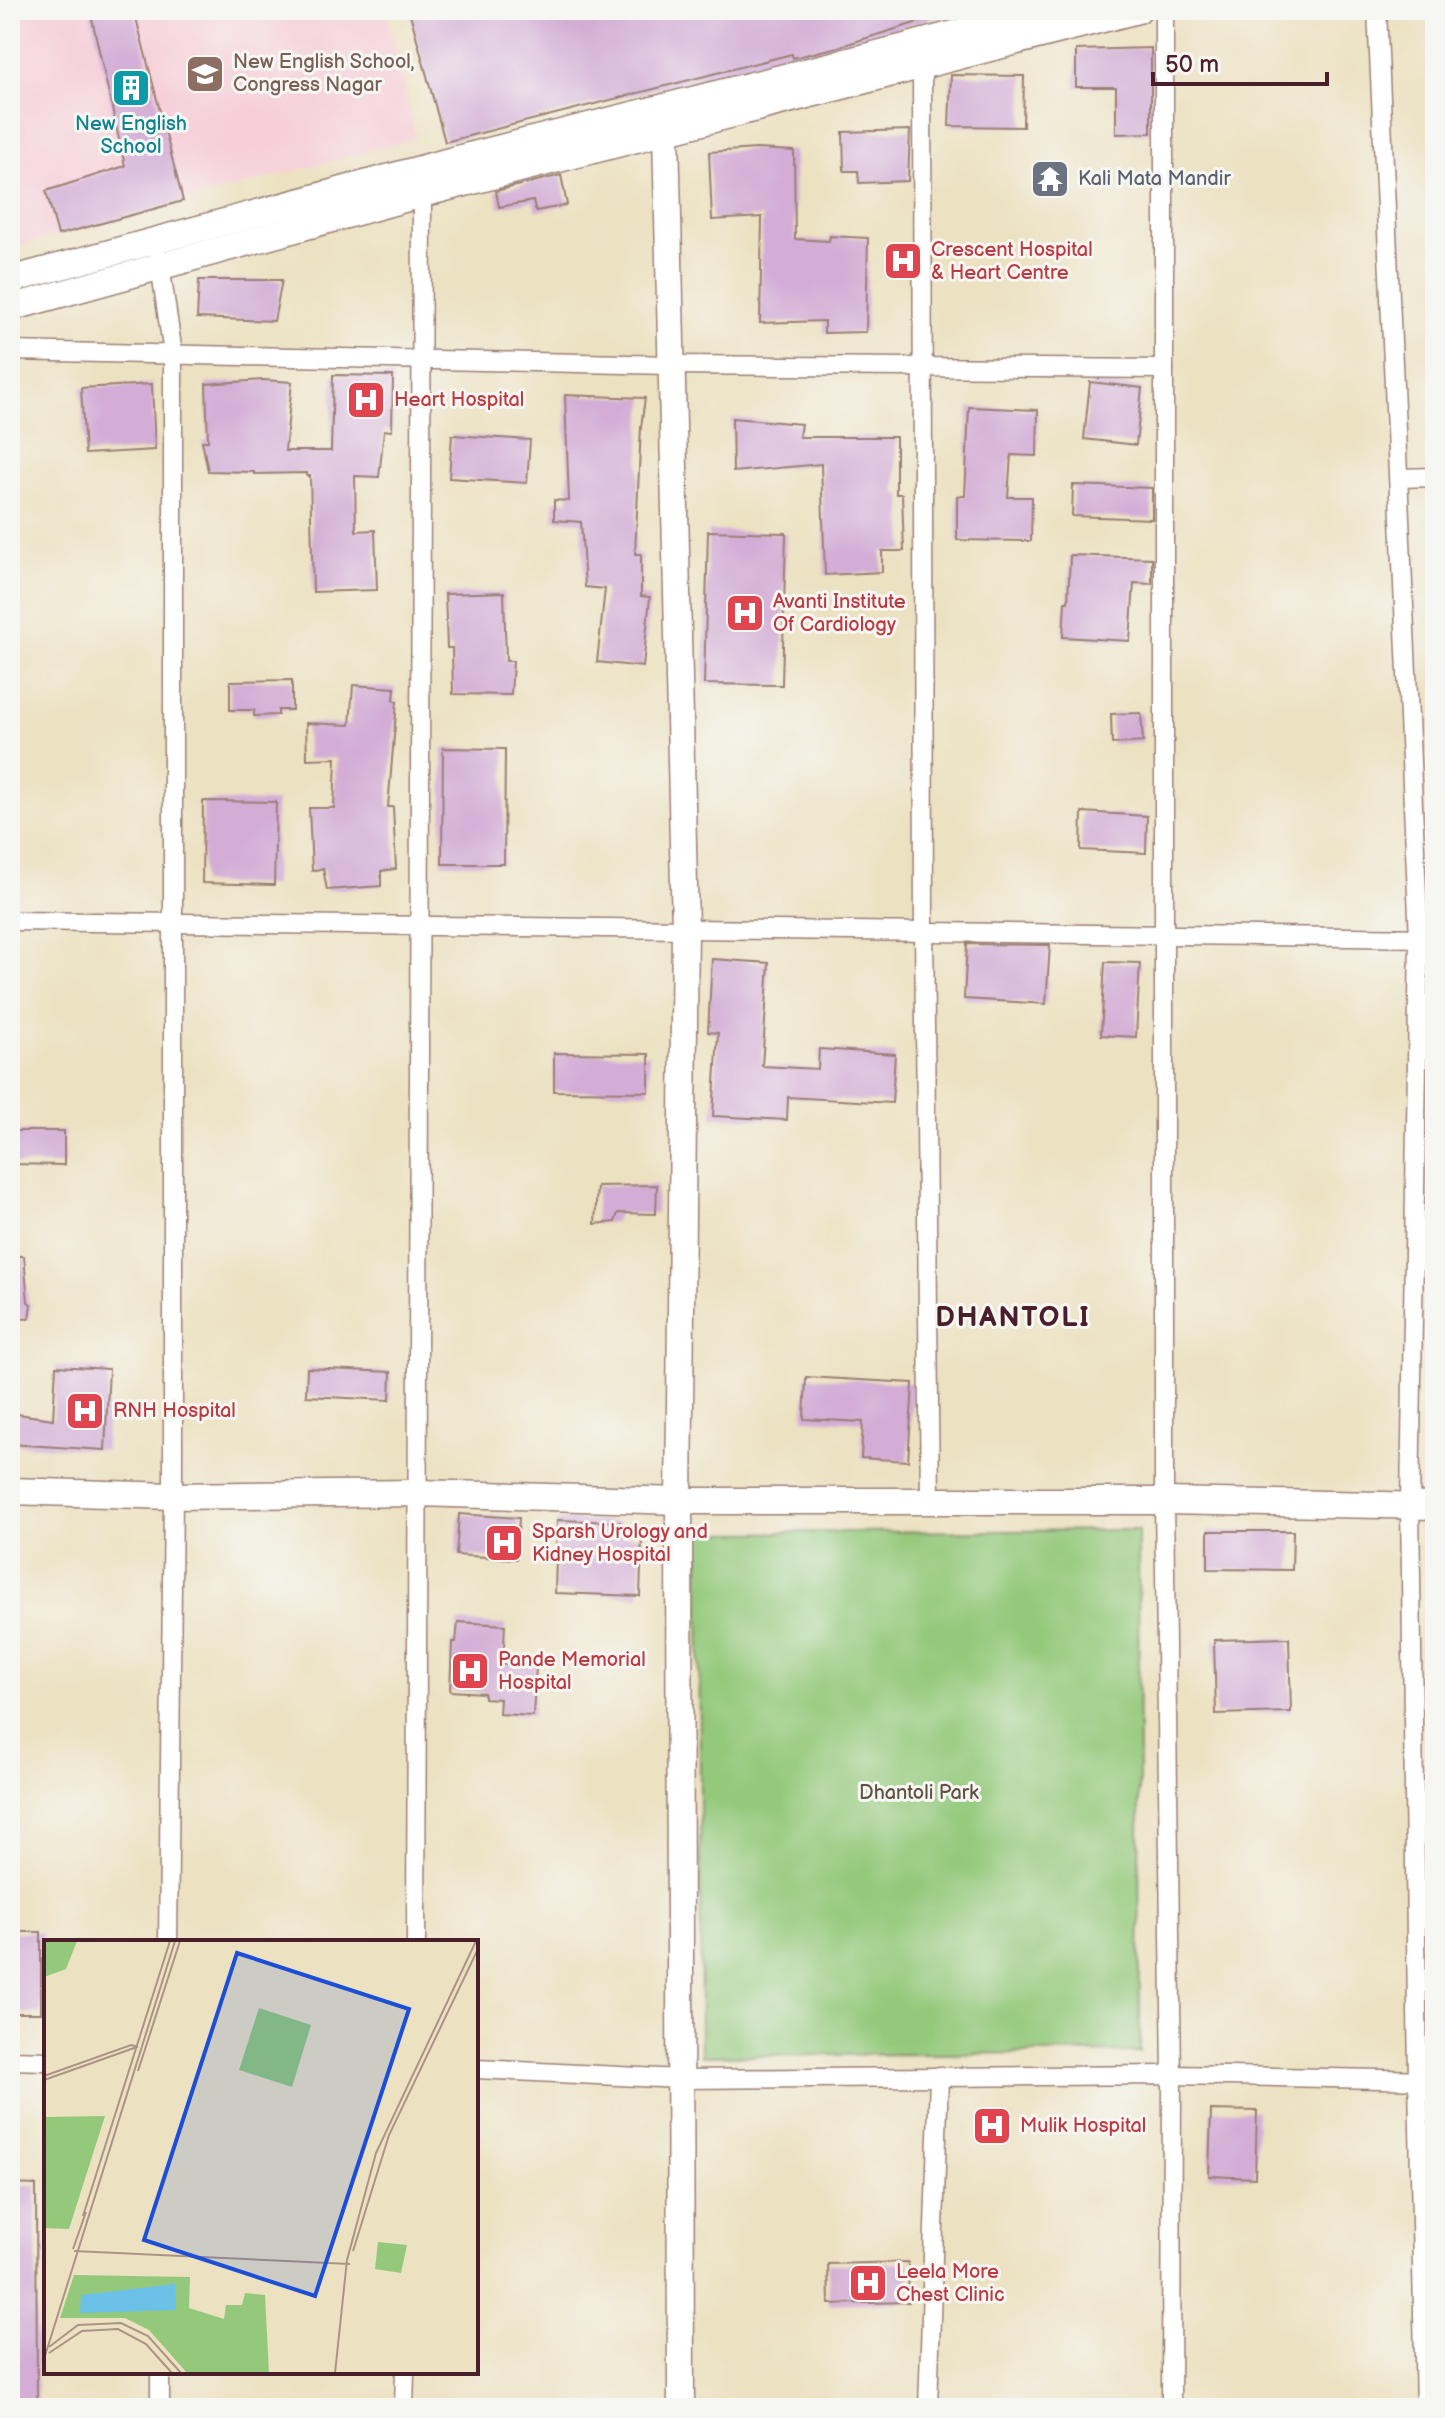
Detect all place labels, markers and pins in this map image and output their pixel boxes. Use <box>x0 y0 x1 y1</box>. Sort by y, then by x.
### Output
place label: New English School, Congress Nagar <box>233 50 414 97</box>
school or university icon: New English School, Congress Nagar <box>184 53 226 95</box>
building icon: New English School <box>110 67 152 109</box>
place label: New English School <box>75 112 187 159</box>
temple icon: Kali Mata Mandir <box>1029 158 1071 200</box>
place label: Kali Mata Mandir <box>1078 167 1231 191</box>
place label: Crescent Hospital & Heart Centre <box>931 238 1093 285</box>
hospital icon: Crescent Hospital & Heart Centre <box>882 240 924 282</box>
hospital icon: Heart Hospital <box>345 379 387 421</box>
place label: Heart Hospital <box>394 388 524 412</box>
place label: Avanti Institute Of Cardiology <box>773 590 906 637</box>
hospital icon: Avanti Institute Of Cardiology <box>724 592 766 634</box>
hospital icon: RNH Hospital <box>64 1390 106 1432</box>
place label: RNH Hospital <box>113 1399 236 1423</box>
place label: Sparsh Urology and Kidney Hospital <box>532 1520 708 1567</box>
hospital icon: Sparsh Urology and Kidney Hospital <box>483 1522 525 1564</box>
place label: Pande Memorial Hospital <box>498 1648 646 1695</box>
hospital icon: Pande Memorial Hospital <box>449 1650 491 1692</box>
hospital icon: Mulik Hospital <box>971 2105 1013 2147</box>
place label: Mulik Hospital <box>1020 2114 1146 2138</box>
place label: Leela More Chest Clinic <box>896 2260 1005 2307</box>
hospital icon: Leela More Chest Clinic <box>847 2262 889 2304</box>

